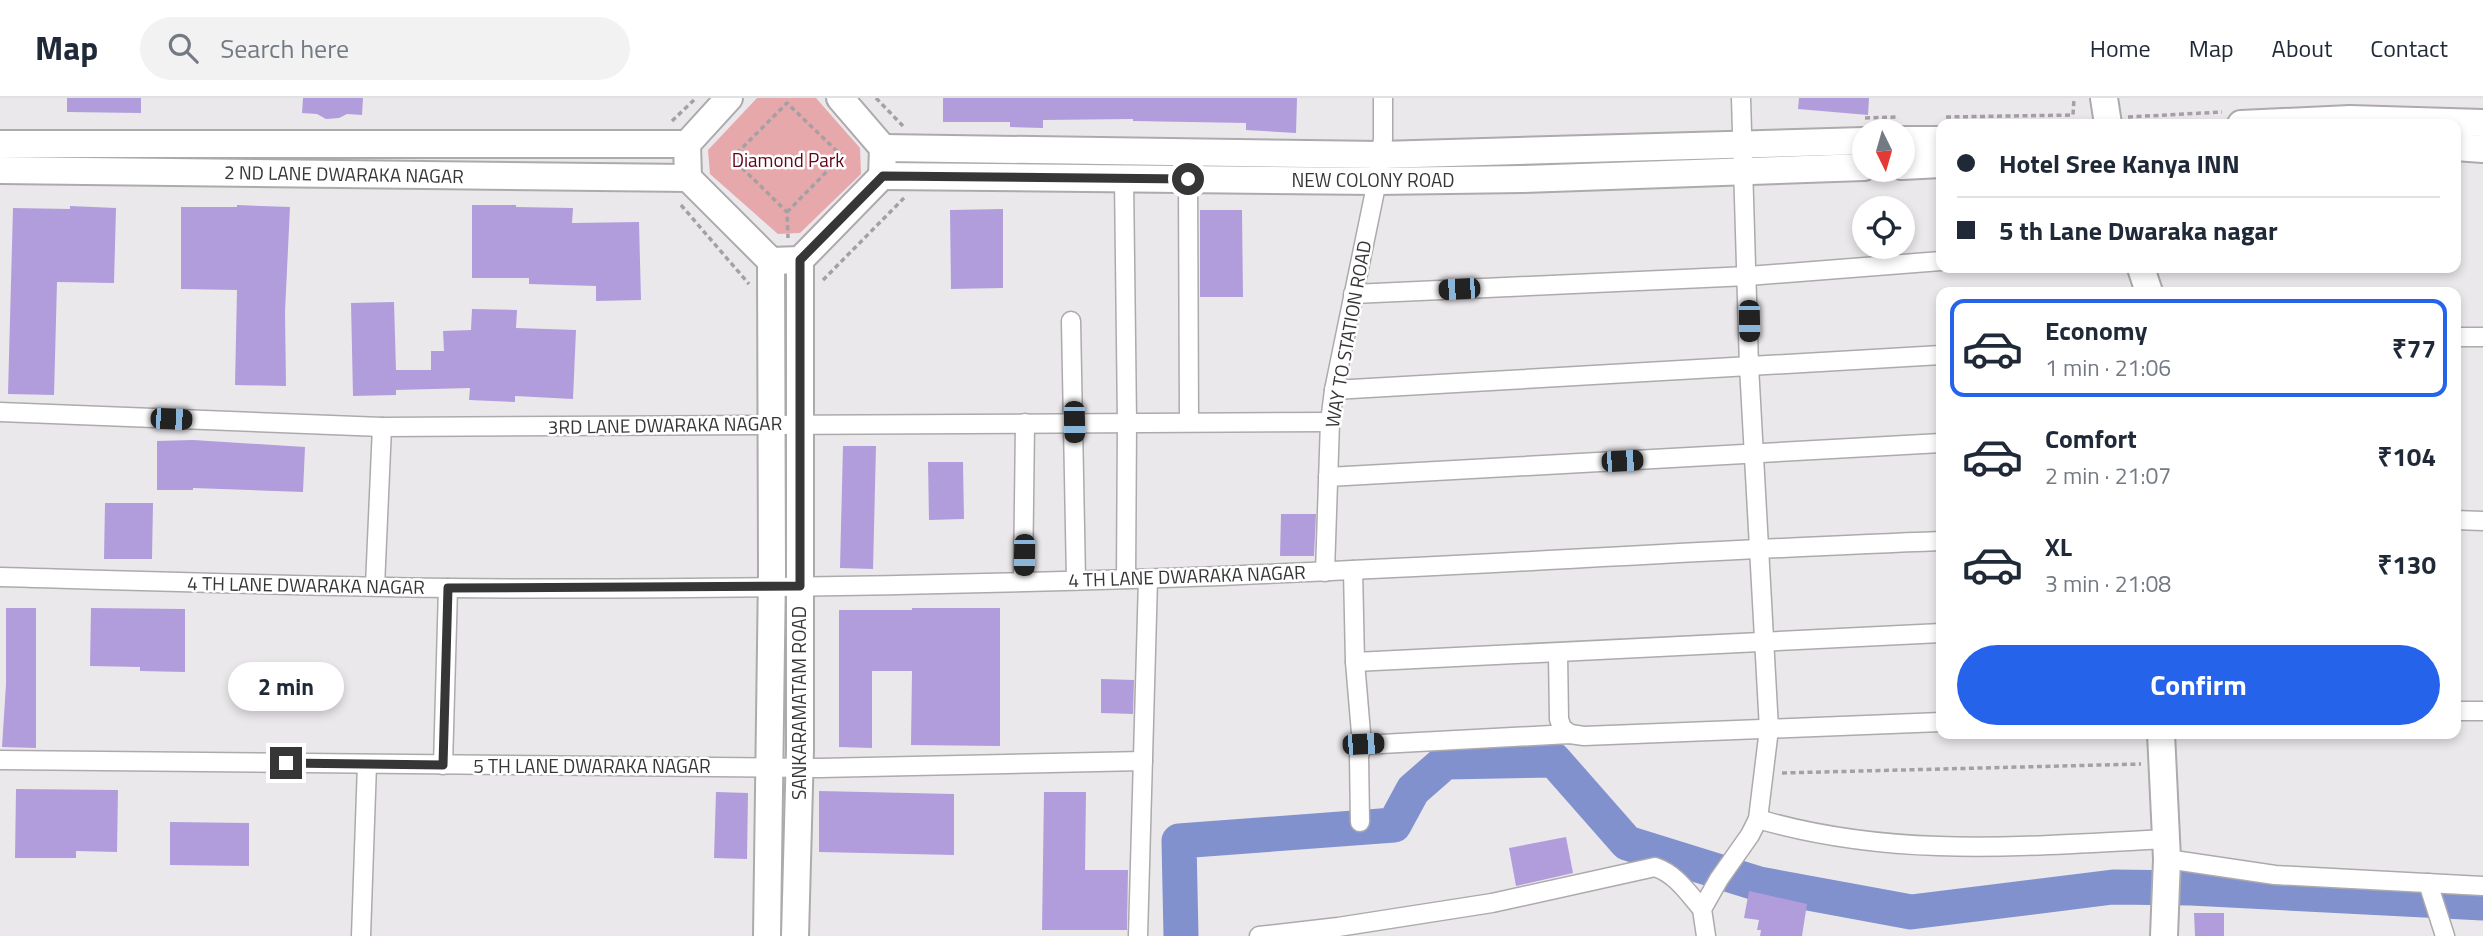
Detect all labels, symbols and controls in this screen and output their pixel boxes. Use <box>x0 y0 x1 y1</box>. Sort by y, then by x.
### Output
search box <box>140 17 630 80</box>
text: Map <box>35 23 98 73</box>
icon: search <box>164 29 202 67</box>
text: Search here <box>220 29 349 68</box>
text: Home <box>2090 30 2151 66</box>
text: Map <box>2189 30 2234 66</box>
text: About <box>2272 30 2332 66</box>
text: Contact <box>2370 30 2448 66</box>
north arrow <box>1852 119 1914 182</box>
map controls <box>1852 119 1915 259</box>
text: Hotel Sree Kanya INN <box>1999 144 2240 183</box>
park label: Diamond Park <box>732 145 844 174</box>
street label: 2 ND LANE DWARAKA NAGAR <box>224 157 464 190</box>
route start <box>1172 163 1204 195</box>
street label: NEW COLONY ROAD <box>1291 165 1455 194</box>
button: locate <box>1852 196 1915 259</box>
text: 5 th Lane Dwaraka nagar <box>1999 211 2278 250</box>
street label: WAY TO STATION ROAD <box>1317 238 1378 430</box>
car <box>1438 277 1481 301</box>
car <box>1739 300 1760 342</box>
text: Economy <box>2045 311 2147 350</box>
icon: car <box>1961 317 2024 380</box>
text: ₹77 <box>2392 329 2436 368</box>
text: 1 min · 21:06 <box>2045 350 2171 385</box>
car <box>1064 401 1085 443</box>
car <box>150 408 193 430</box>
street label: 3RD LANE DWARAKA NAGAR <box>547 408 783 441</box>
text: Comfort <box>2045 419 2137 458</box>
icon: car <box>1961 425 2024 488</box>
text: ₹104 <box>2377 437 2436 476</box>
car <box>1601 449 1644 473</box>
text: 2 min · 21:07 <box>2045 458 2171 493</box>
text: XL <box>2045 527 2072 566</box>
icon: car <box>1961 533 2024 596</box>
car <box>1014 534 1035 576</box>
text: ₹130 <box>2377 545 2436 584</box>
street label: 4 TH LANE DWARAKA NAGAR <box>1068 557 1306 594</box>
text: 3 min · 21:08 <box>2045 566 2171 601</box>
street label: 4 TH LANE DWARAKA NAGAR <box>187 568 425 601</box>
street label: SANKARAMATAM ROAD <box>784 606 813 800</box>
button: Confirm <box>1957 645 2440 725</box>
callout: 2 min <box>228 662 344 710</box>
text: 2 min <box>258 669 314 704</box>
car <box>1342 732 1385 756</box>
route end <box>270 747 302 779</box>
street label: 5 TH LANE DWARAKA NAGAR <box>473 751 711 780</box>

